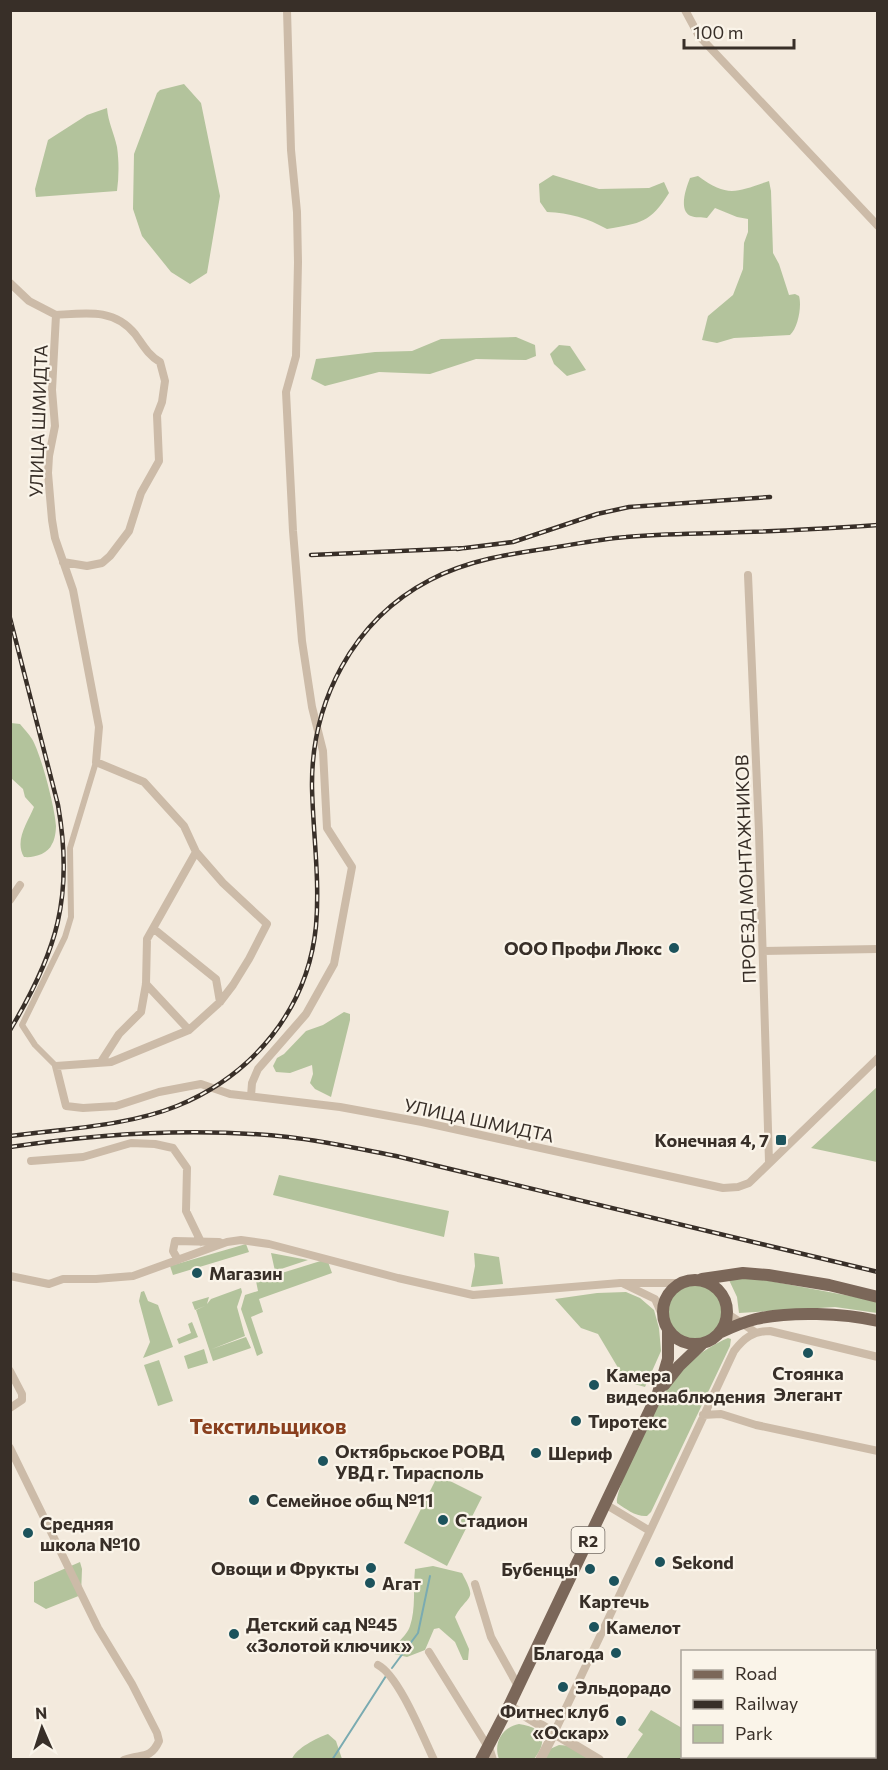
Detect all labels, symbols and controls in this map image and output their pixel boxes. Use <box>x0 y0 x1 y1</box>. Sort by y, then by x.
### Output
scale bar <box>684 12 794 50</box>
text: 100 m <box>693 21 743 43</box>
street label: УЛИЦА ШМИДТА <box>24 344 52 498</box>
street label: ПРОЕЗД МОНТАЖНИКОВ <box>730 754 760 984</box>
place label: ООО Профи Люкс <box>504 937 662 959</box>
marker: ООО Профи Люкс <box>667 941 681 955</box>
street label: УЛИЦА ШМИДТА <box>402 1093 556 1147</box>
place label: Конечная 4, 7 <box>655 1129 769 1151</box>
marker: Конечная 4, 7 <box>774 1133 788 1147</box>
place label: Магазин <box>209 1262 283 1284</box>
marker: Магазин <box>190 1266 204 1280</box>
marker: Стоянка Элегант <box>801 1346 815 1360</box>
place label: Стоянка Элегант <box>772 1362 844 1405</box>
place label: Камера видеонаблюдения <box>606 1364 765 1407</box>
marker: Камера видеонаблюдения <box>587 1378 601 1392</box>
place label: Тиротекс <box>588 1410 667 1432</box>
district label: Текстильщиков <box>190 1413 346 1438</box>
marker: Тиротекс <box>569 1414 583 1428</box>
place label: Октябрьское РОВД УВД г. Тирасполь <box>335 1440 505 1483</box>
place label: Шериф <box>548 1442 613 1464</box>
marker: Шериф <box>529 1446 543 1460</box>
marker: Октябрьское РОВД УВД г. Тирасполь <box>316 1454 330 1468</box>
place label: Семейное общ №11 <box>266 1489 433 1511</box>
marker: Семейное общ №11 <box>247 1493 261 1507</box>
place label: Стадион <box>455 1509 528 1531</box>
place label: Средняя школа №10 <box>40 1512 141 1555</box>
marker: Стадион <box>436 1513 450 1527</box>
marker: Средняя школа №10 <box>21 1526 35 1540</box>
road number: R2 <box>572 1527 604 1553</box>
place label: Sekond <box>672 1551 734 1573</box>
marker: Sekond <box>653 1555 667 1569</box>
place label: Овощи и Фрукты <box>211 1557 359 1579</box>
place label: Бубенцы <box>501 1558 578 1580</box>
marker: Овощи и Фрукты <box>364 1561 378 1575</box>
marker: Бубенцы <box>583 1562 597 1576</box>
place label: Агат <box>382 1572 421 1594</box>
marker: Картечь <box>607 1574 621 1588</box>
marker: Агат <box>363 1576 377 1590</box>
place label: Картечь <box>579 1590 649 1612</box>
place label: Детский сад №45 «Золотой ключик» <box>246 1613 412 1656</box>
place label: Камелот <box>606 1616 681 1638</box>
marker: Камелот <box>587 1620 601 1634</box>
marker: Детский сад №45 «Золотой ключик» <box>227 1627 241 1641</box>
place label: Благода <box>533 1642 604 1664</box>
marker: Благода <box>609 1646 623 1660</box>
legend <box>681 1650 876 1758</box>
text: Road <box>735 1662 777 1684</box>
place label: Эльдорадо <box>575 1676 672 1698</box>
marker: Эльдорадо <box>556 1680 570 1694</box>
text: Railway <box>735 1692 798 1714</box>
north arrow <box>12 1698 72 1758</box>
place label: Фитнес клуб «Оскар» <box>500 1700 609 1743</box>
text: N <box>35 1703 48 1722</box>
marker: Фитнес клуб «Оскар» <box>614 1714 628 1728</box>
text: Park <box>735 1722 773 1744</box>

